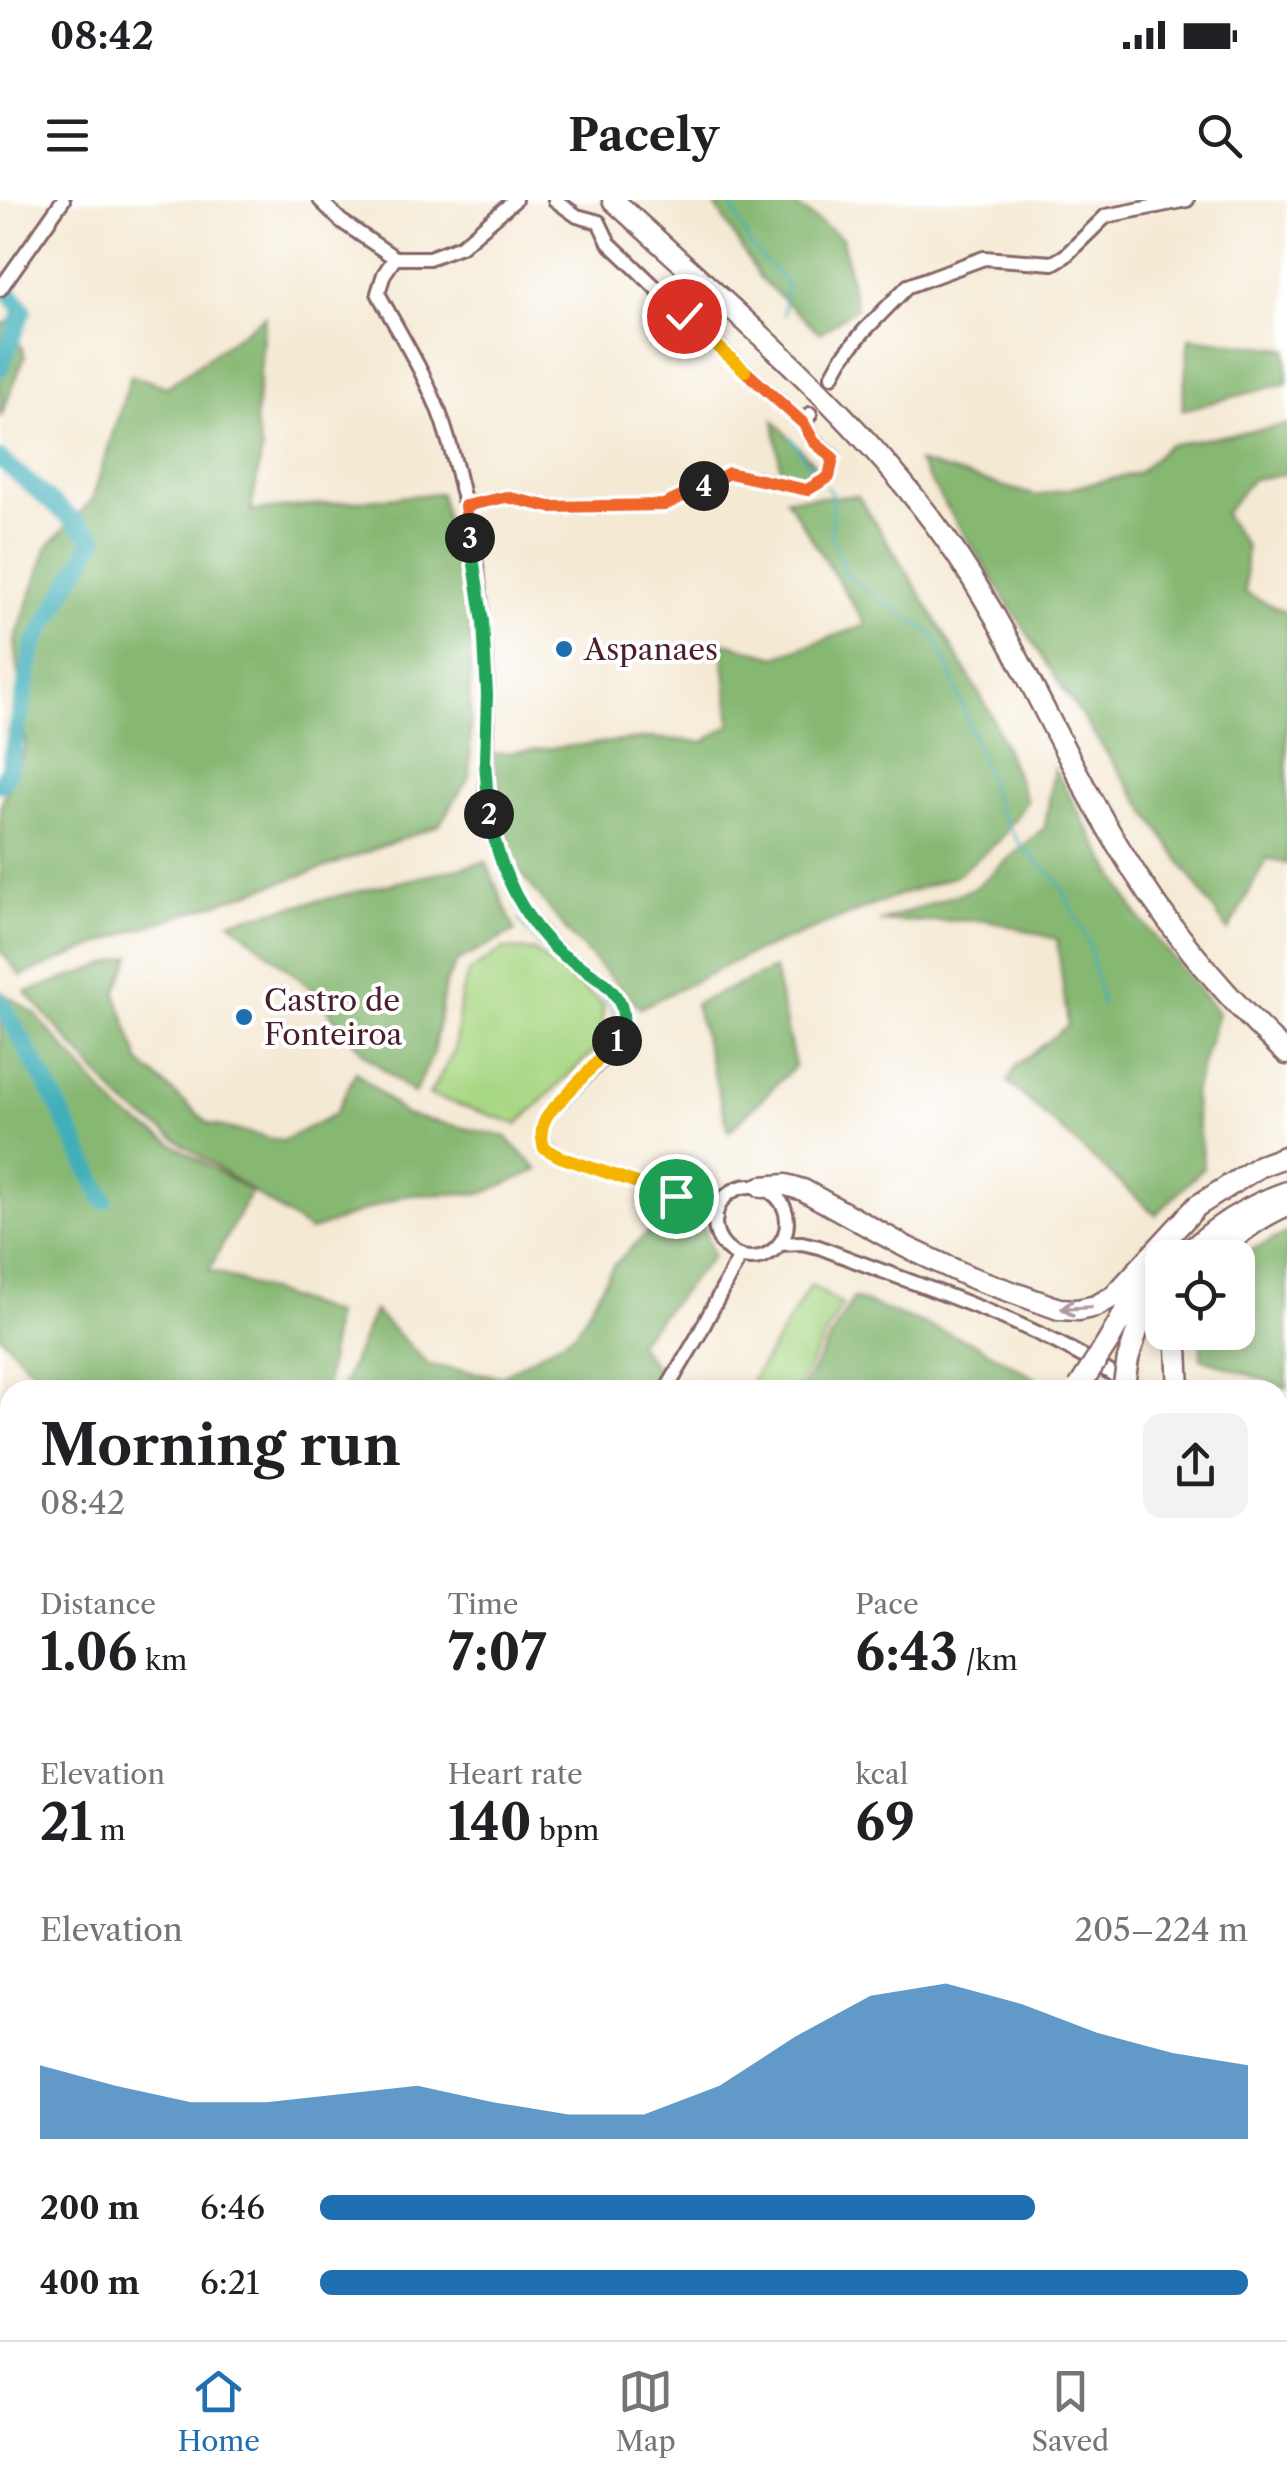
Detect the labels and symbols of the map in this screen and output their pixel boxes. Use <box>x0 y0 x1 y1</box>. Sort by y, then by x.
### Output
pin <box>642 274 727 359</box>
pin: 4 <box>679 461 729 511</box>
pin: 3 <box>445 513 495 563</box>
place label: Aspanaes <box>583 631 718 668</box>
marker: Aspanaes <box>553 638 575 660</box>
pin: 2 <box>464 789 514 839</box>
place label: Castro de Fonteiroa <box>264 982 403 1053</box>
marker: Castro de Fonteiroa <box>233 1006 255 1028</box>
pin: 1 <box>592 1016 642 1066</box>
pin <box>634 1154 719 1239</box>
one-way arrow <box>1061 1299 1093 1318</box>

